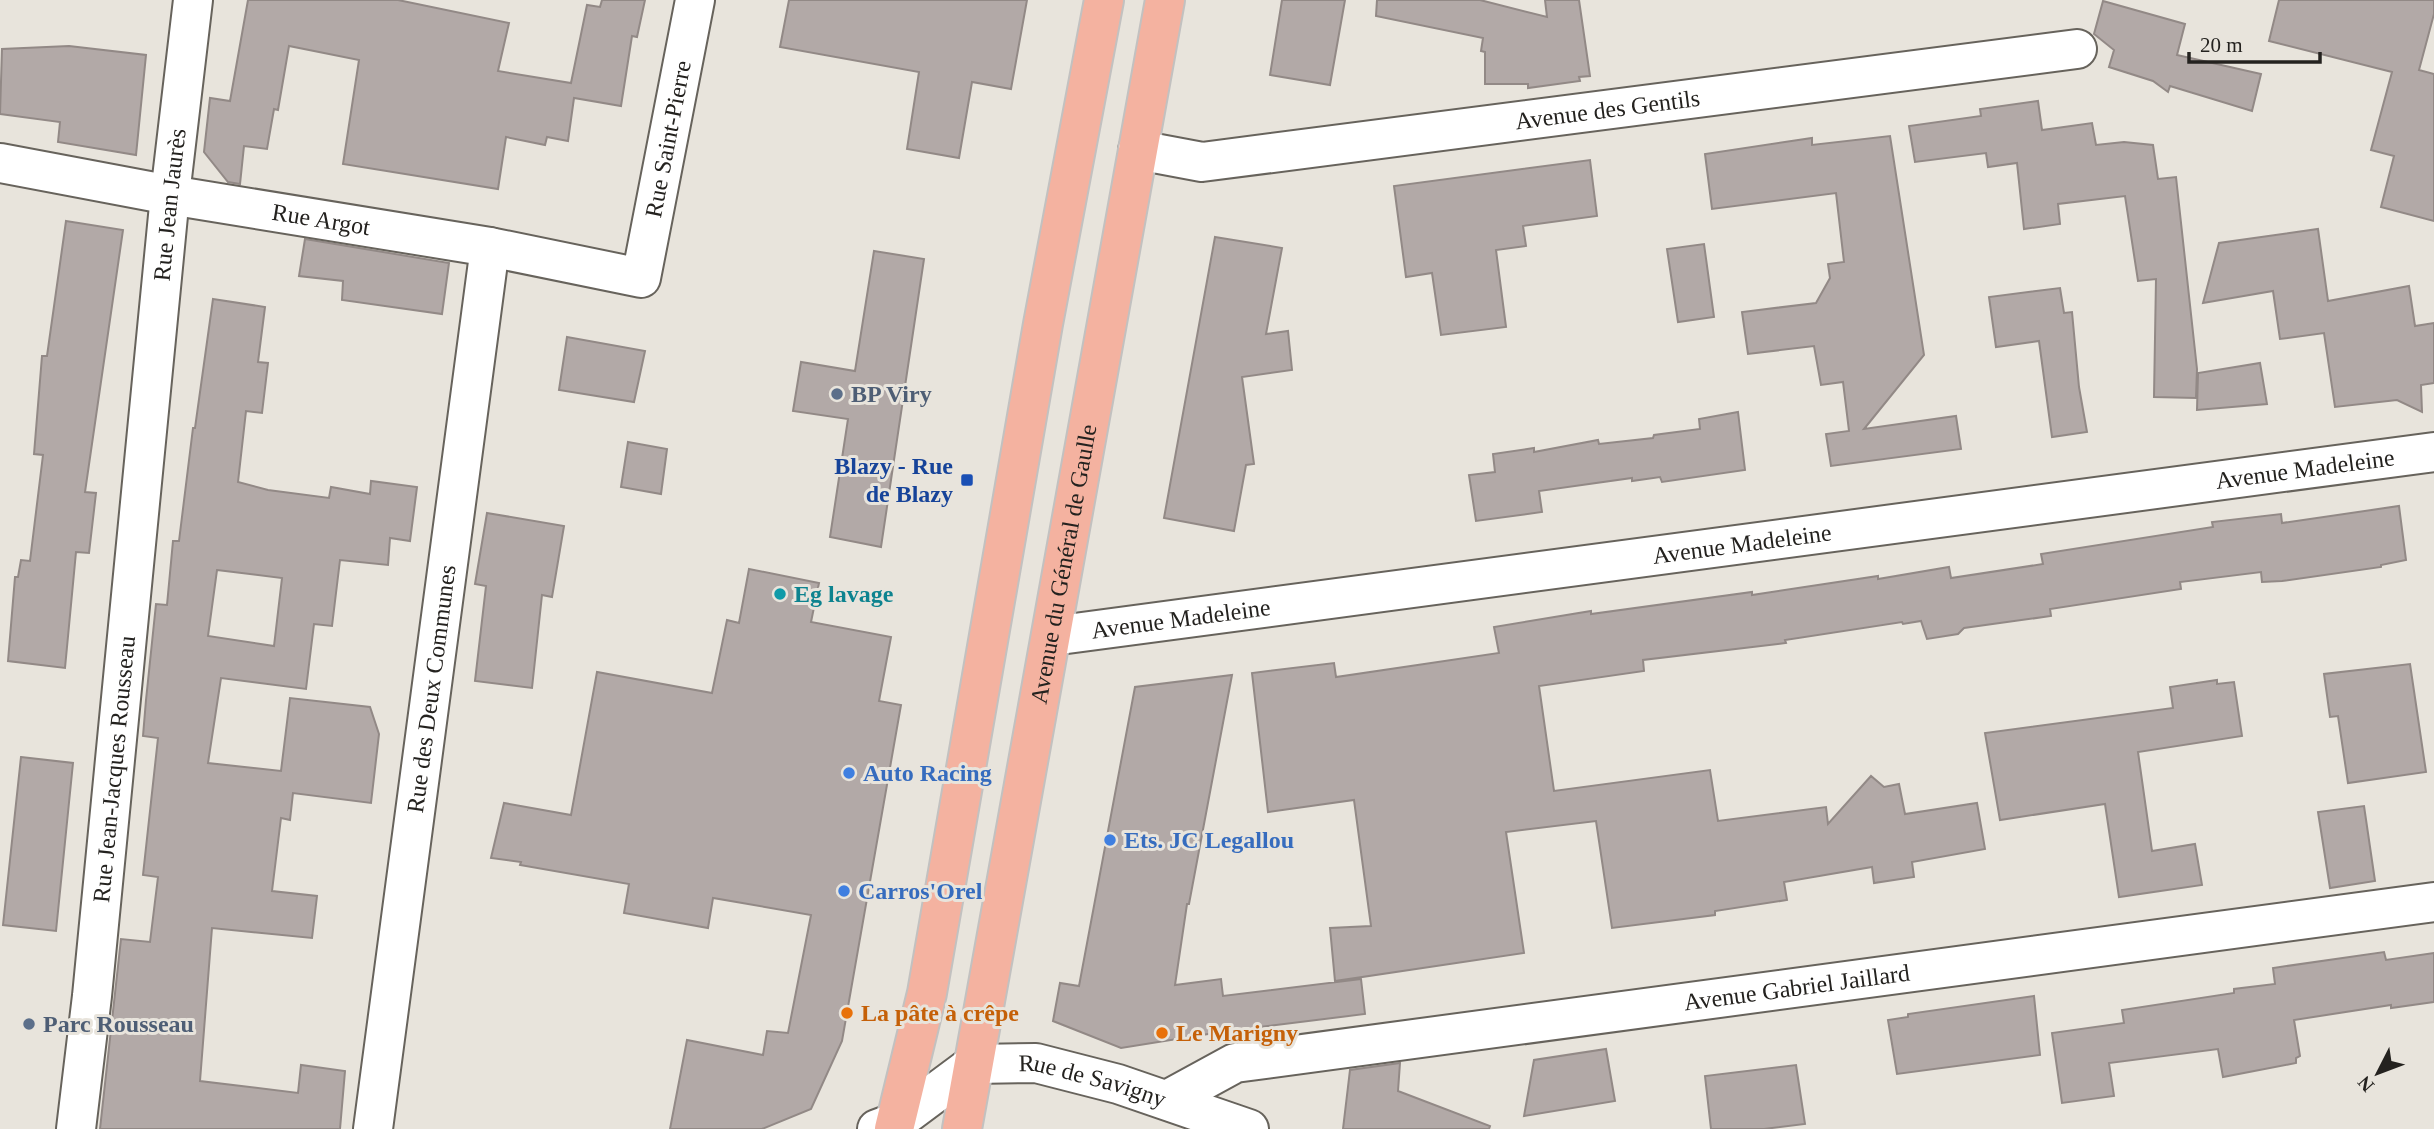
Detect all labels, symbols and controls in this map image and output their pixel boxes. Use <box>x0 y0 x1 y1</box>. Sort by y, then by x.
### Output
scale bar <box>2189 21 2320 65</box>
text: 20 m <box>2200 33 2243 57</box>
street label: Rue Saint-Pierre <box>640 58 696 220</box>
street label: Avenue des Gentils <box>1514 85 1702 134</box>
street label: Rue Jean Jaurès <box>149 127 191 282</box>
street label: Rue Argot <box>270 199 372 240</box>
place label: BP Viry <box>851 381 932 407</box>
marker: BP Viry <box>829 386 845 402</box>
street label: Avenue du Général de Gaulle <box>1026 422 1101 706</box>
street label: Avenue Madeleine <box>2214 444 2396 494</box>
place label: Blazy - Rue de Blazy <box>834 453 953 507</box>
marker: Blazy - Rue de Blazy <box>959 472 975 488</box>
street label: Avenue Madeleine <box>1651 519 1833 569</box>
street label: Rue des Deux Communes <box>402 563 461 814</box>
place label: Eg lavage <box>794 581 894 607</box>
marker: Eg lavage <box>772 586 788 602</box>
street label: Avenue Madeleine <box>1090 594 1272 644</box>
street label: Rue Jean-Jacques Rousseau <box>88 634 140 904</box>
place label: Auto Racing <box>863 760 992 786</box>
marker: Auto Racing <box>841 765 857 781</box>
place label: Ets. JC Legallou <box>1124 827 1294 853</box>
marker: Ets. JC Legallou <box>1102 832 1118 848</box>
place label: Carros'Orel <box>858 878 983 904</box>
marker: Carros'Orel <box>836 883 852 899</box>
street label: Avenue Gabriel Jaillard <box>1682 960 1911 1016</box>
place label: La pâte à crêpe <box>861 1000 1019 1026</box>
marker: La pâte à crêpe <box>839 1005 855 1021</box>
place label: Parc Rousseau <box>43 1011 194 1037</box>
marker: Parc Rousseau <box>21 1016 37 1032</box>
place label: Le Marigny <box>1176 1020 1298 1046</box>
marker: Le Marigny <box>1154 1025 1170 1041</box>
north arrow <box>2343 1038 2413 1108</box>
street label: Rue de Savigny <box>1018 1050 1169 1113</box>
text: N <box>2353 1072 2378 1096</box>

